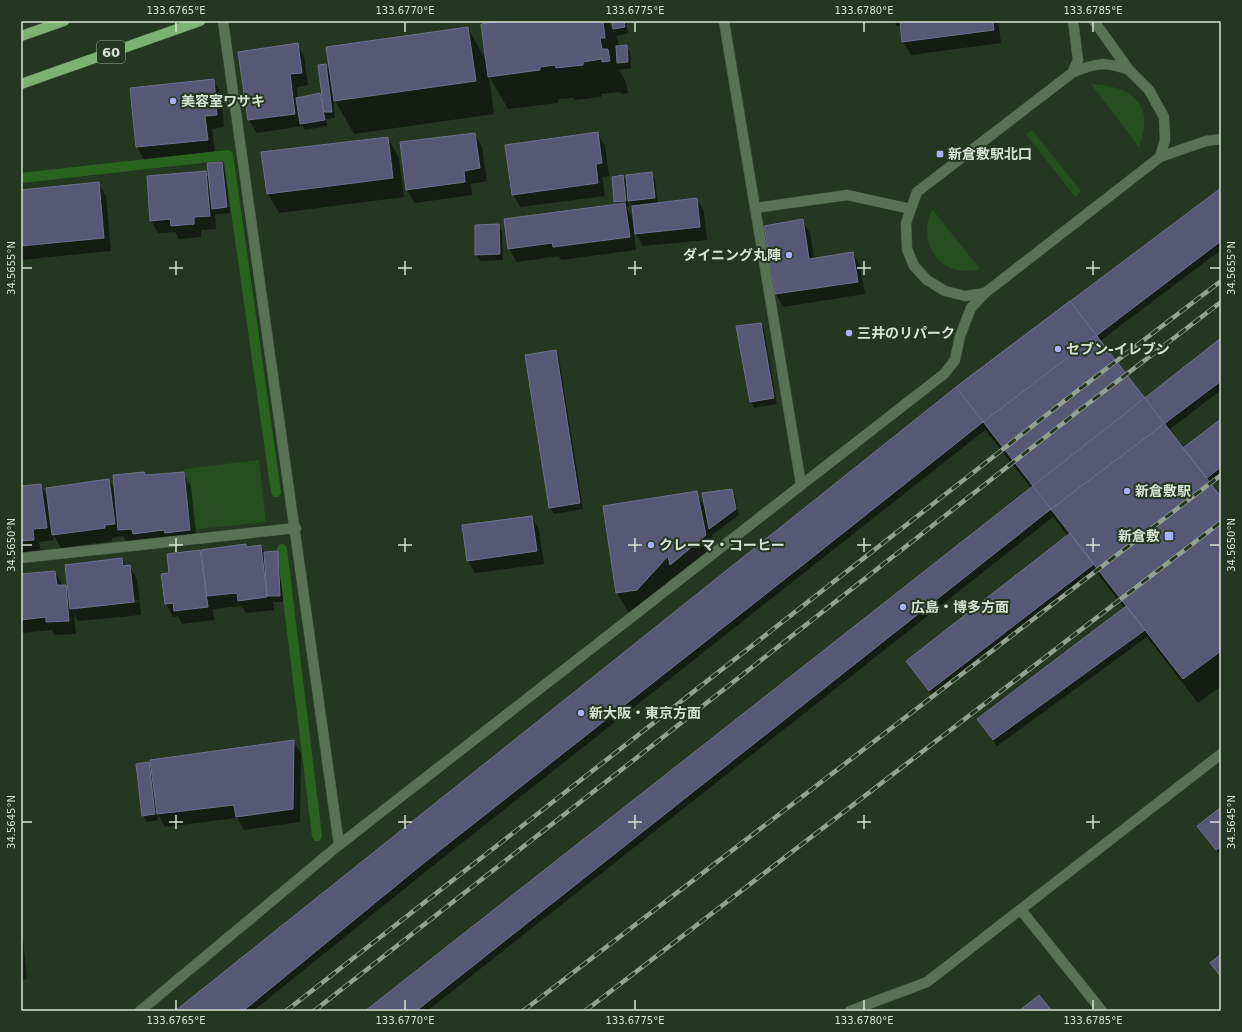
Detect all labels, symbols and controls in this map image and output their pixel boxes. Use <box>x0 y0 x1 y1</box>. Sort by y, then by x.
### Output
text: 133.6765°E <box>146 5 206 16</box>
text: 133.6770°E <box>375 5 435 16</box>
text: 133.6775°E <box>605 5 665 16</box>
text: 133.6780°E <box>834 5 894 16</box>
text: 133.6785°E <box>1063 5 1123 16</box>
road number: 60 <box>97 41 125 63</box>
place label: 美容室ワサキ <box>181 93 265 109</box>
marker: 美容室ワサキ <box>168 96 178 106</box>
place label: 新倉敷駅北口 <box>948 146 1032 162</box>
marker: 新倉敷駅北口 <box>935 149 945 159</box>
text: 34.5655°N <box>6 241 17 295</box>
text: 34.5655°N <box>1226 241 1237 295</box>
place label: ダイニング丸陣 <box>683 247 781 263</box>
marker: ダイニング丸陣 <box>784 250 794 260</box>
place label: 三井のリパーク <box>857 325 955 341</box>
marker: 三井のリパーク <box>844 328 854 338</box>
place label: セブン-イレブン <box>1066 341 1170 357</box>
marker: セブン-イレブン <box>1053 344 1063 354</box>
place label: 新倉敷駅 <box>1135 483 1191 499</box>
marker: 新倉敷駅 <box>1122 486 1132 496</box>
text: 34.5650°N <box>6 518 17 572</box>
text: 34.5650°N <box>1226 518 1237 572</box>
place label: 新倉敷 <box>1118 528 1160 544</box>
marker: 新倉敷 <box>1163 530 1175 542</box>
place label: クレーマ・コーヒー <box>659 537 785 553</box>
marker: クレーマ・コーヒー <box>646 540 656 550</box>
place label: 広島・博多方面 <box>911 599 1009 615</box>
marker: 広島・博多方面 <box>898 602 908 612</box>
place label: 新大阪・東京方面 <box>589 705 701 721</box>
marker: 新大阪・東京方面 <box>576 708 586 718</box>
text: 34.5645°N <box>6 795 17 849</box>
text: 34.5645°N <box>1226 795 1237 849</box>
text: 133.6765°E <box>146 1015 206 1026</box>
text: 133.6770°E <box>375 1015 435 1026</box>
text: 133.6775°E <box>605 1015 665 1026</box>
text: 133.6780°E <box>834 1015 894 1026</box>
text: 133.6785°E <box>1063 1015 1123 1026</box>

